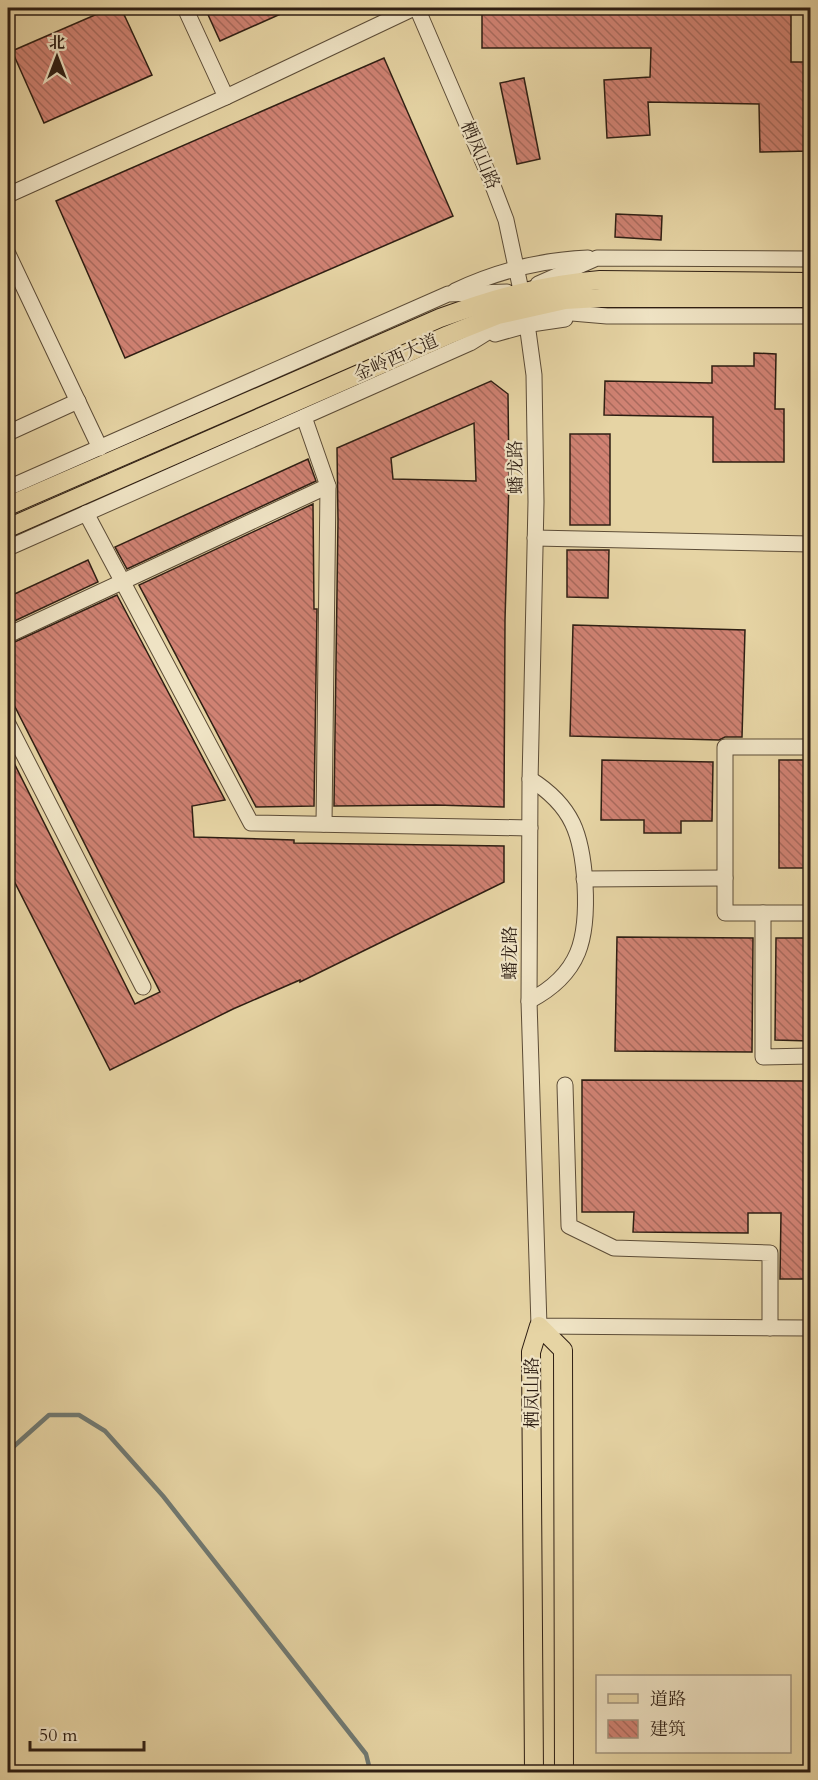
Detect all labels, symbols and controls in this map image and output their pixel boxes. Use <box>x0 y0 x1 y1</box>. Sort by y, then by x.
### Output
north arrow <box>27 27 87 87</box>
text: 北 <box>49 32 65 54</box>
street label: 栖凤山路 <box>454 117 506 193</box>
street label: 金岭西大道 <box>350 328 442 388</box>
street label: 蟠龙路 <box>503 440 529 494</box>
street label: 蟠龙路 <box>498 926 523 980</box>
street label: 栖凤山路 <box>520 1357 545 1429</box>
legend <box>596 1675 791 1753</box>
text: 道路 <box>650 1687 686 1712</box>
scale bar <box>30 1714 144 1752</box>
text: 建筑 <box>650 1717 686 1742</box>
text: 50 m <box>39 1723 78 1748</box>

